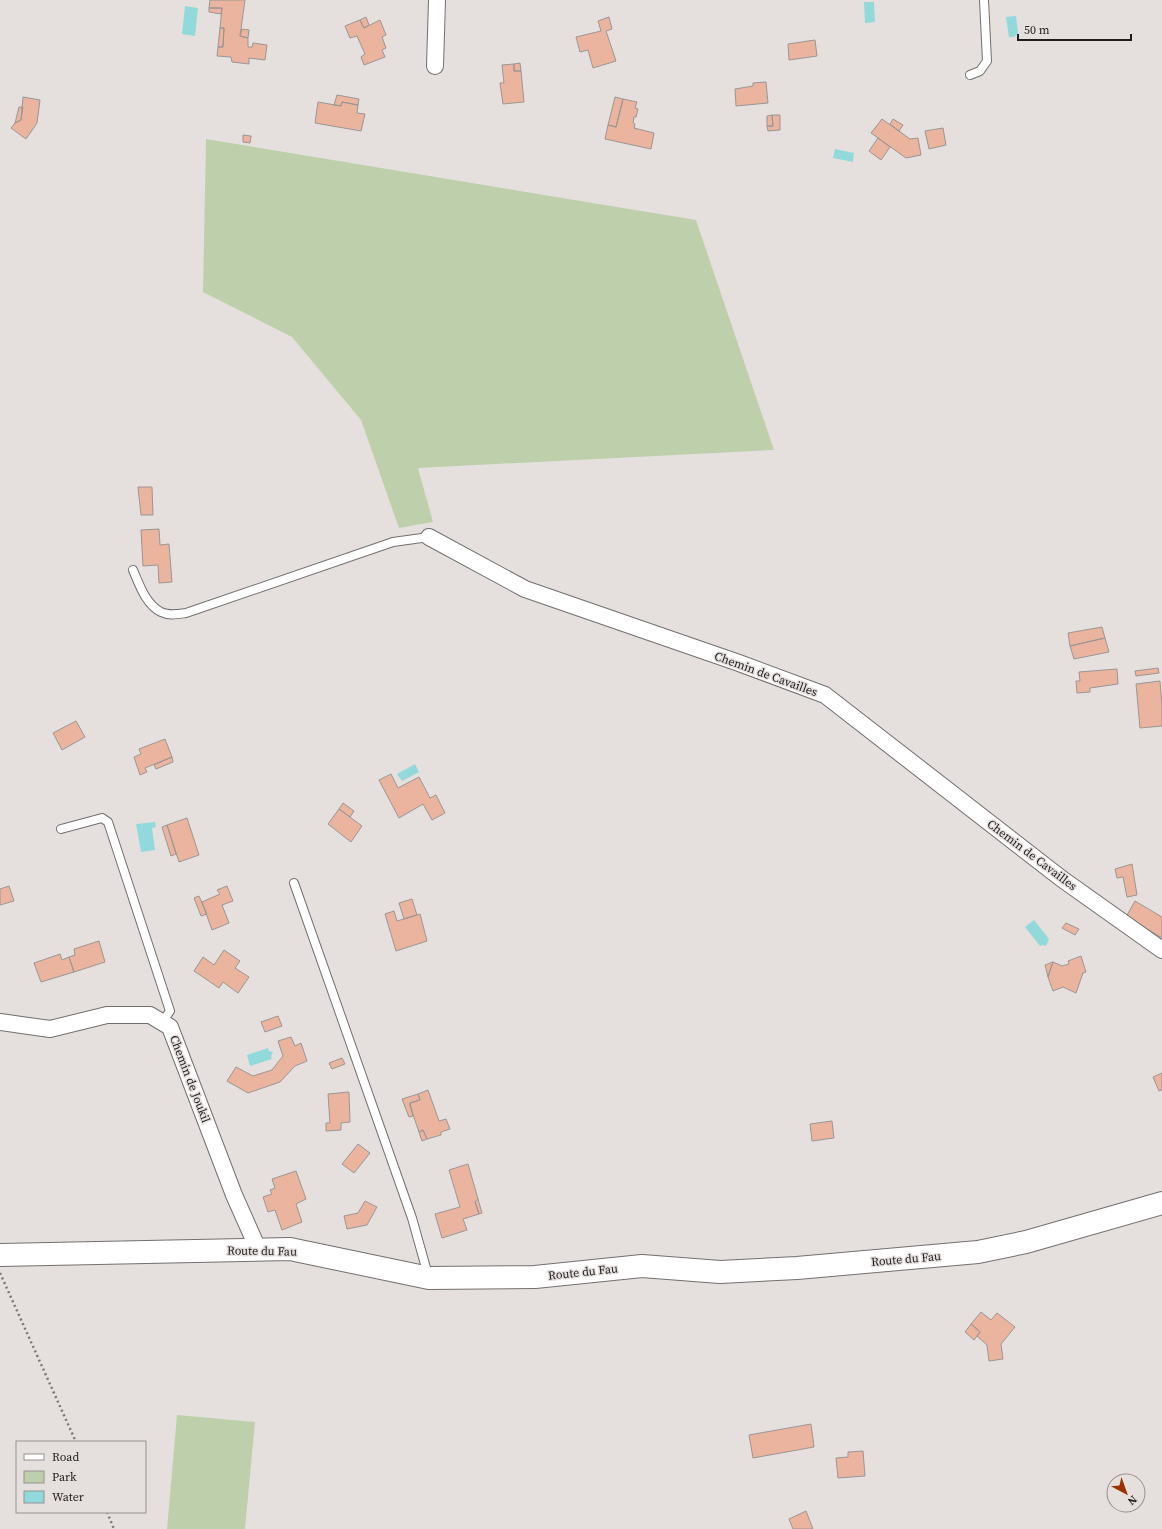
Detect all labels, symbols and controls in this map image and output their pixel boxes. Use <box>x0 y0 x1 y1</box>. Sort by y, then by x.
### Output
scale bar <box>1018 16 1131 42</box>
text: 50 m <box>1024 22 1050 38</box>
street label: Chemin de Cavailles <box>712 648 820 700</box>
street label: Chemin de Cavailles <box>984 816 1080 894</box>
street label: Chemin de Joukil <box>166 1033 214 1125</box>
street label: Route du Fau <box>227 1242 297 1260</box>
street label: Route du Fau <box>870 1248 942 1270</box>
street label: Route du Fau <box>547 1260 619 1284</box>
legend <box>16 1441 146 1513</box>
text: Road <box>52 1449 79 1465</box>
text: Park <box>52 1469 77 1485</box>
north arrow <box>1106 1473 1146 1513</box>
text: Water <box>52 1489 84 1505</box>
text: N <box>1124 1492 1140 1508</box>

